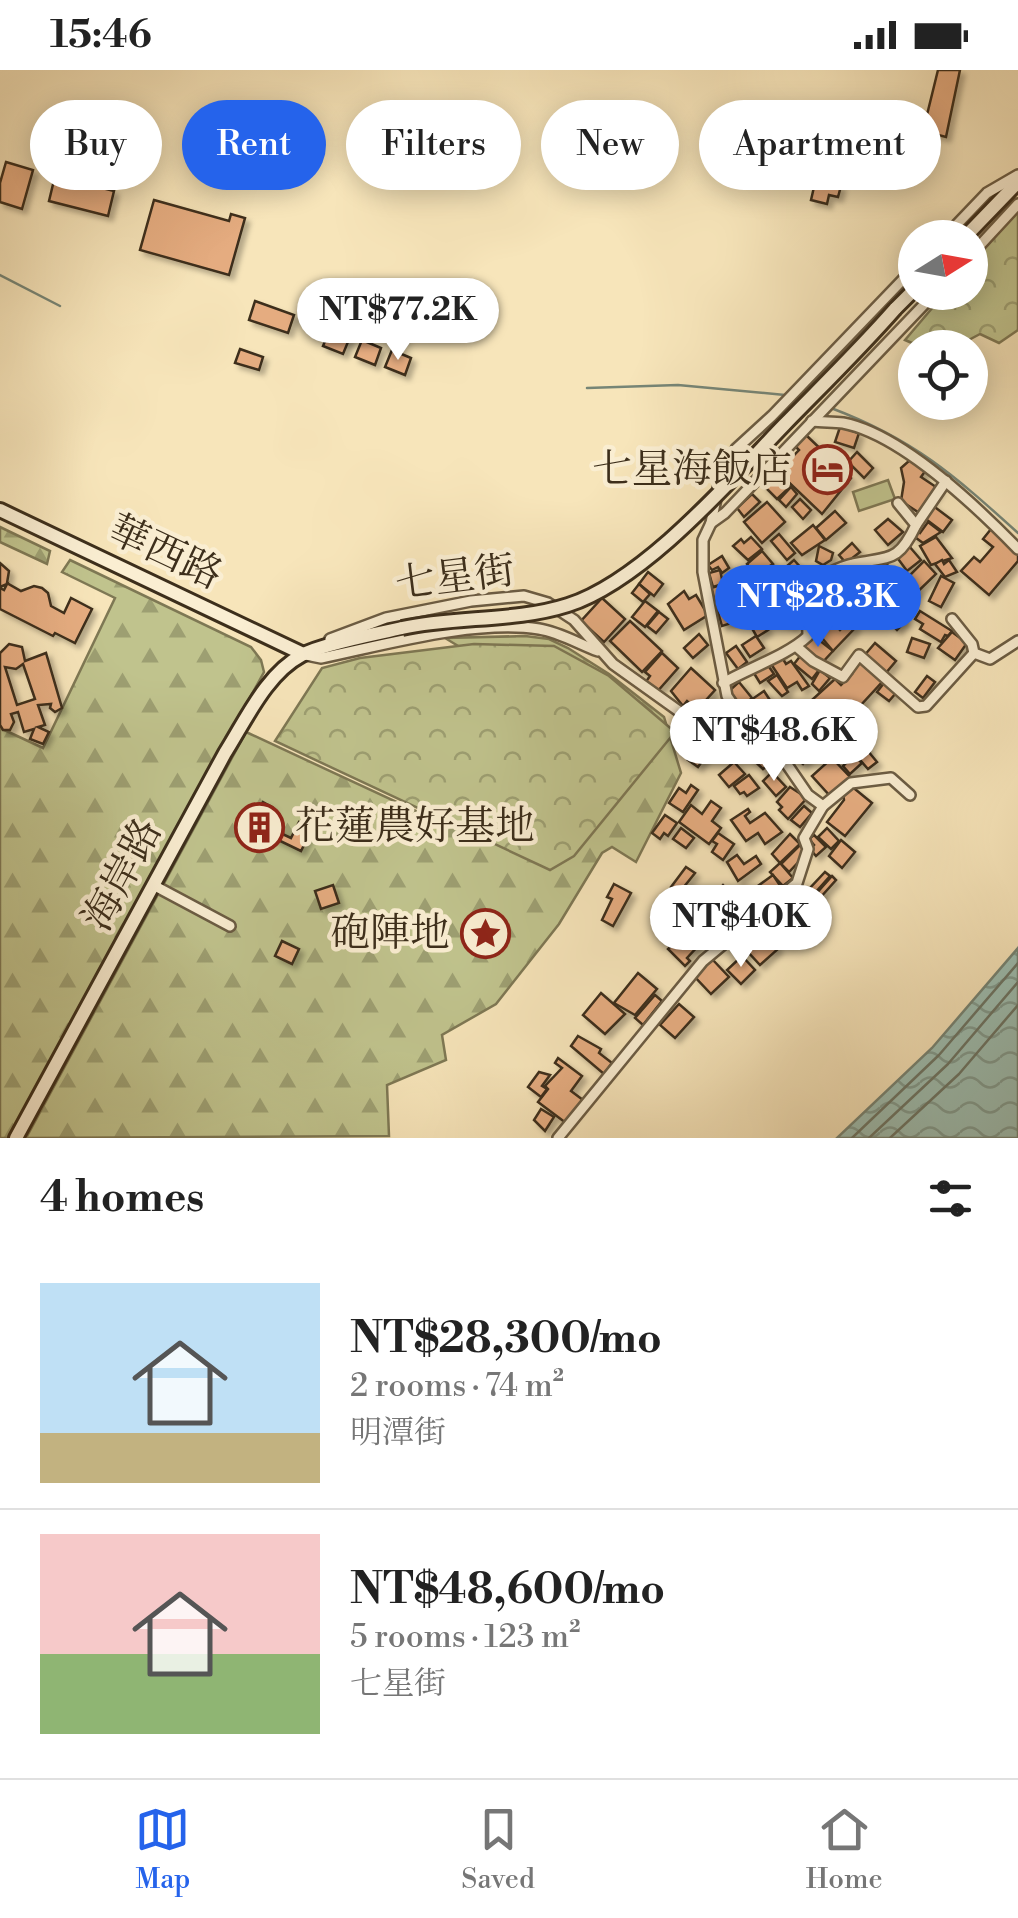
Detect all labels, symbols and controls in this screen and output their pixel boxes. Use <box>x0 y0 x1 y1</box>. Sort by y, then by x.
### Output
text: 15:46 <box>50 12 152 59</box>
chip: Buy <box>30 100 162 190</box>
chip: Rent <box>182 100 326 190</box>
chip: Filters <box>346 100 521 190</box>
chip: New <box>541 100 679 190</box>
chip: Apartment <box>699 100 941 190</box>
north arrow <box>898 220 988 310</box>
map controls <box>898 220 988 420</box>
pin: NT$77.2K <box>295 278 501 363</box>
text: NT$77.2K <box>319 290 477 330</box>
button: locate <box>898 330 988 420</box>
hotel icon: 七星海飯店 <box>801 444 853 496</box>
place label: 七星海飯店 <box>592 445 792 495</box>
street label: 華西路 <box>100 505 230 601</box>
street label: 七星街 <box>392 546 518 610</box>
pin: NT$28.3K <box>715 565 921 650</box>
text: NT$28.3K <box>737 577 899 617</box>
pin: NT$48.6K <box>671 699 877 784</box>
text: NT$48.6K <box>692 711 856 751</box>
building icon: 花蓮農好基地 <box>234 801 286 853</box>
place label: 花蓮農好基地 <box>295 802 535 852</box>
street label: 海岸路 <box>73 810 173 940</box>
pin: NT$40K <box>660 885 822 970</box>
text: NT$40K <box>672 897 810 937</box>
place icon: 砲陣地 <box>459 908 511 960</box>
place label: 砲陣地 <box>330 909 450 959</box>
icon: filters <box>923 1171 978 1226</box>
text: 4 homes <box>40 1172 204 1225</box>
text: NT$28,300/mo <box>350 1313 662 1366</box>
icon: home <box>120 1323 240 1443</box>
text: 2 rooms · 74 m² <box>350 1366 564 1406</box>
text: 明潭街 <box>350 1413 446 1453</box>
text: NT$48,600/mo <box>350 1564 665 1617</box>
icon: home <box>120 1574 240 1694</box>
text: 5 rooms · 123 m² <box>350 1617 580 1657</box>
text: 七星街 <box>350 1664 446 1704</box>
tab: Map <box>135 1802 191 1897</box>
tab: Saved <box>461 1802 535 1897</box>
tab: Home <box>806 1802 883 1897</box>

